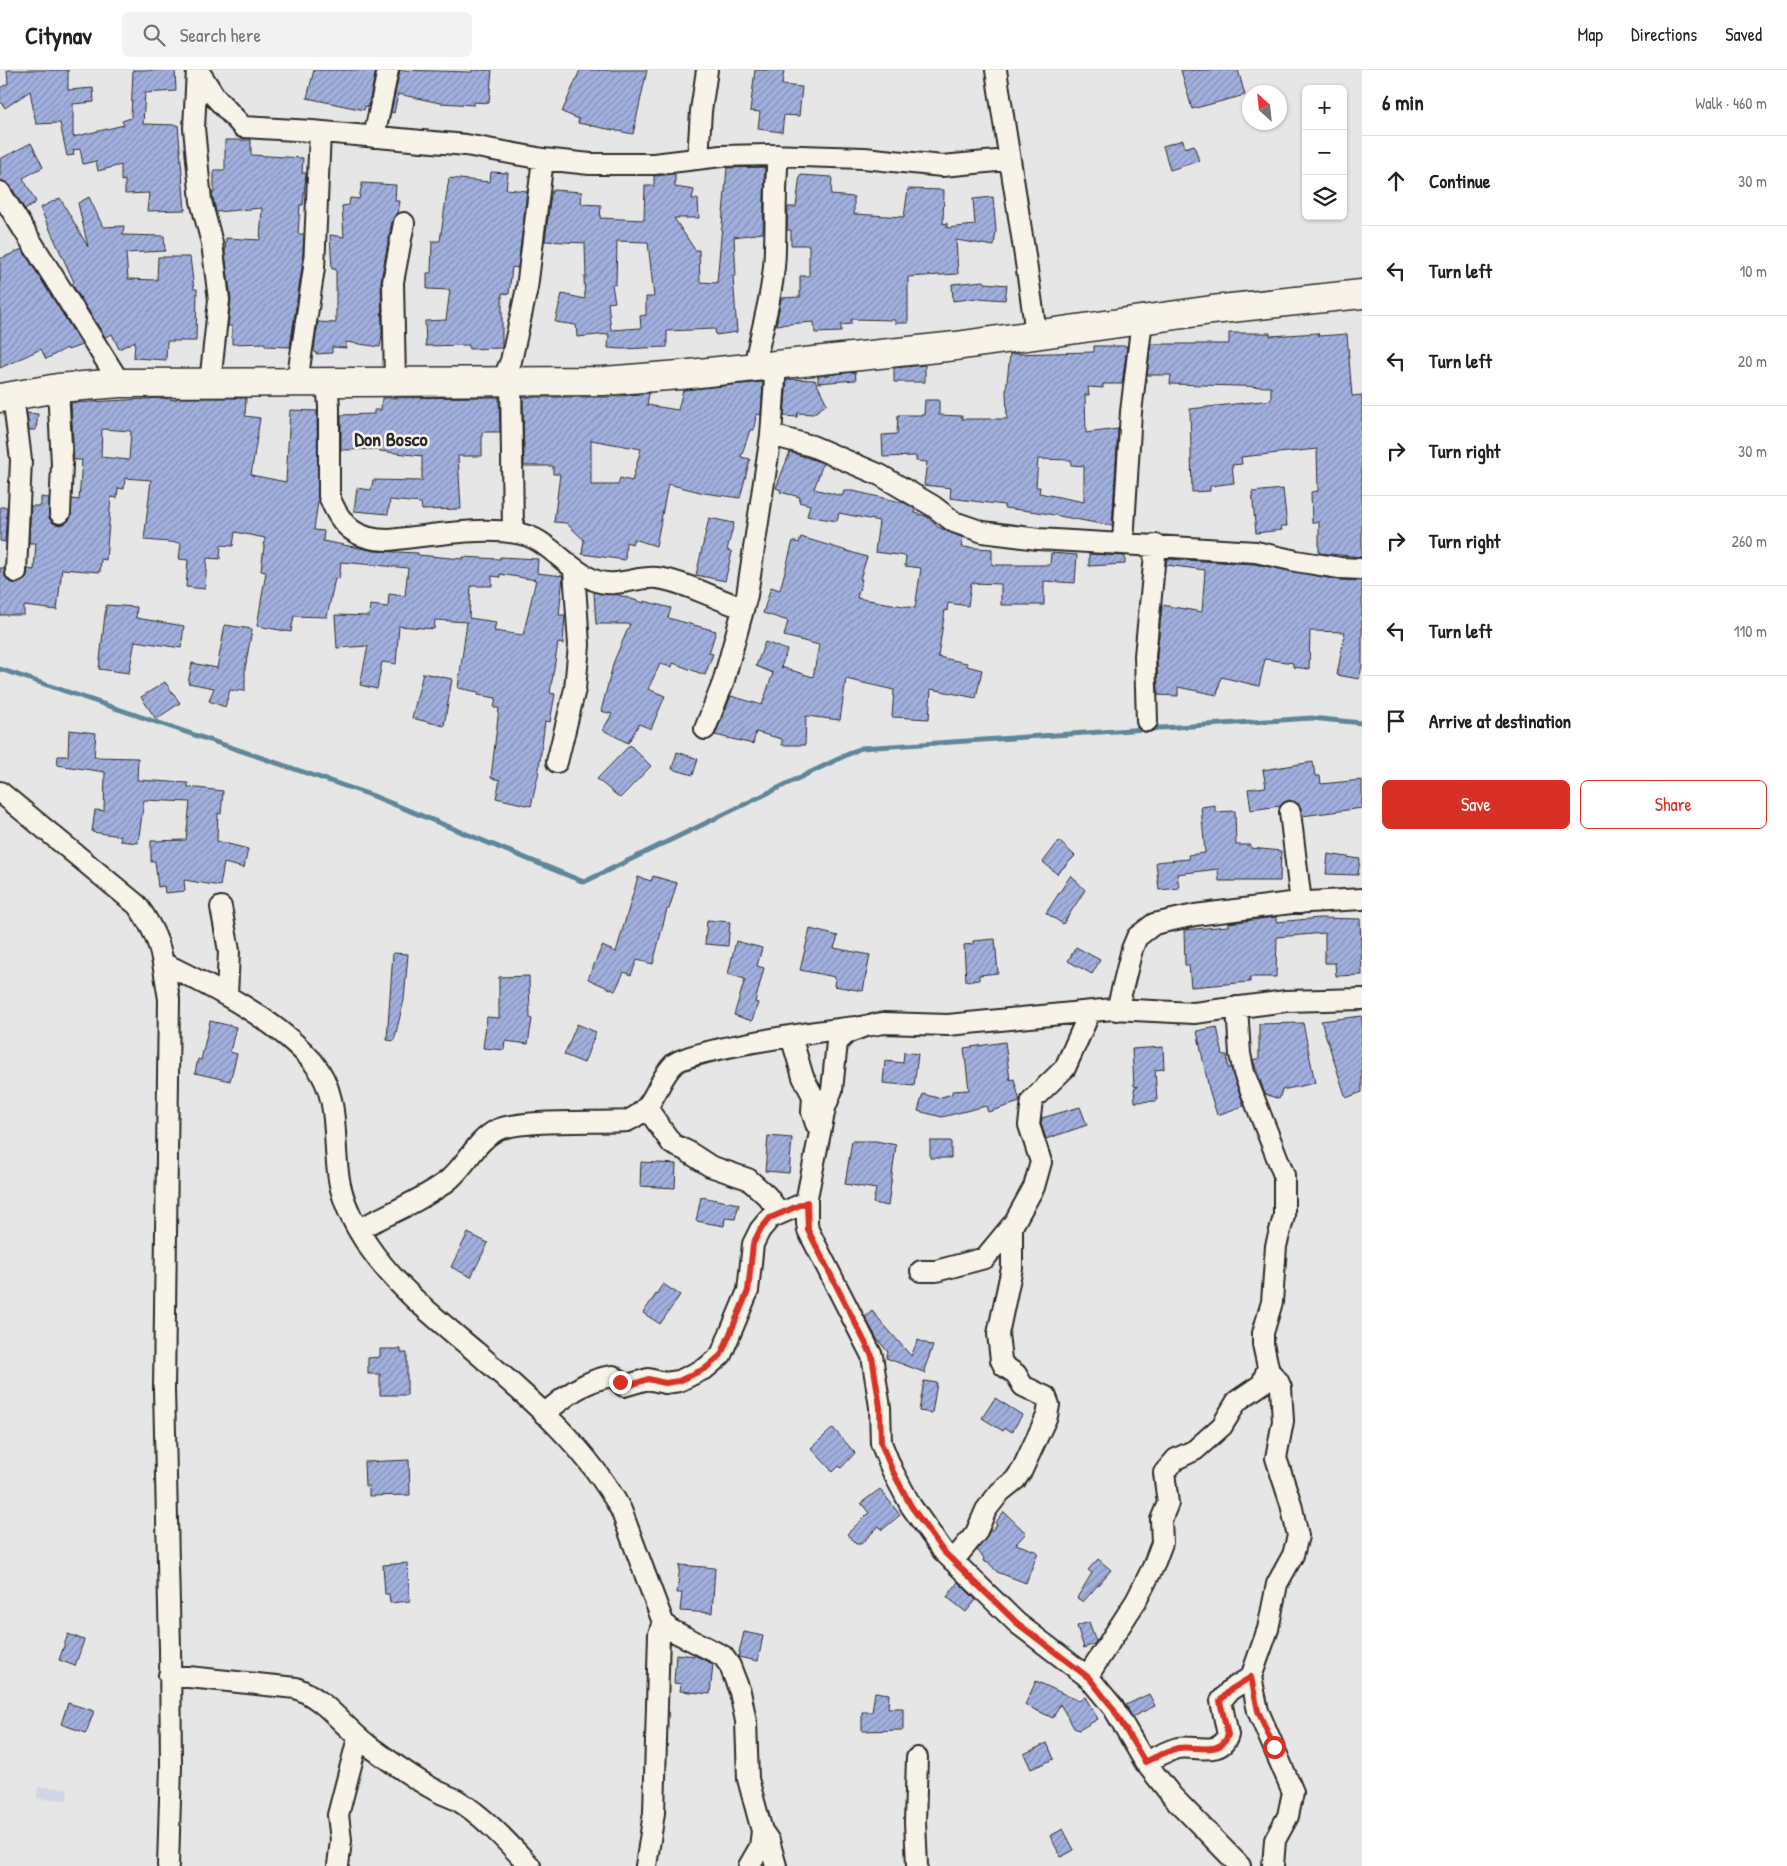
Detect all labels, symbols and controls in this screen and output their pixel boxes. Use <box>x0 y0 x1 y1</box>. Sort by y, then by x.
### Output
search box <box>122 12 472 57</box>
text: Citynav <box>25 19 92 51</box>
icon: search <box>140 21 168 49</box>
text: Search here <box>180 22 261 48</box>
text: Map <box>1578 22 1603 47</box>
text: Directions <box>1631 22 1697 47</box>
text: Saved <box>1725 22 1762 47</box>
north arrow <box>1242 85 1287 130</box>
map controls <box>1302 85 1347 220</box>
button: + <box>1302 85 1347 130</box>
text: 6 min <box>1382 88 1424 117</box>
text: Walk · 460 m <box>1695 92 1767 114</box>
button: − <box>1302 130 1347 175</box>
icon: ahead <box>1382 167 1410 195</box>
text: Continue <box>1429 168 1490 194</box>
text: 30 m <box>1738 170 1767 192</box>
button: layers <box>1302 175 1347 220</box>
icon: left <box>1382 257 1410 285</box>
text: Turn left <box>1429 258 1492 284</box>
text: 10 m <box>1739 260 1767 282</box>
icon: left <box>1382 347 1410 375</box>
text: Turn left <box>1429 348 1492 374</box>
text: 20 m <box>1738 350 1767 372</box>
district label: Don Bosco <box>355 425 427 452</box>
icon: right <box>1382 437 1410 465</box>
text: Turn right <box>1429 438 1500 464</box>
text: 30 m <box>1738 440 1767 462</box>
icon: right <box>1382 527 1410 555</box>
text: Turn right <box>1429 528 1500 554</box>
text: 260 m <box>1731 530 1767 552</box>
icon: left <box>1382 617 1410 645</box>
text: Turn left <box>1429 618 1492 644</box>
text: 110 m <box>1734 620 1767 642</box>
icon: arrive <box>1382 707 1410 735</box>
text: Arrive at destination <box>1429 708 1571 734</box>
button: Save <box>1382 780 1570 829</box>
button: Share <box>1580 780 1767 829</box>
route end <box>609 1371 632 1394</box>
route start <box>1263 1736 1286 1759</box>

